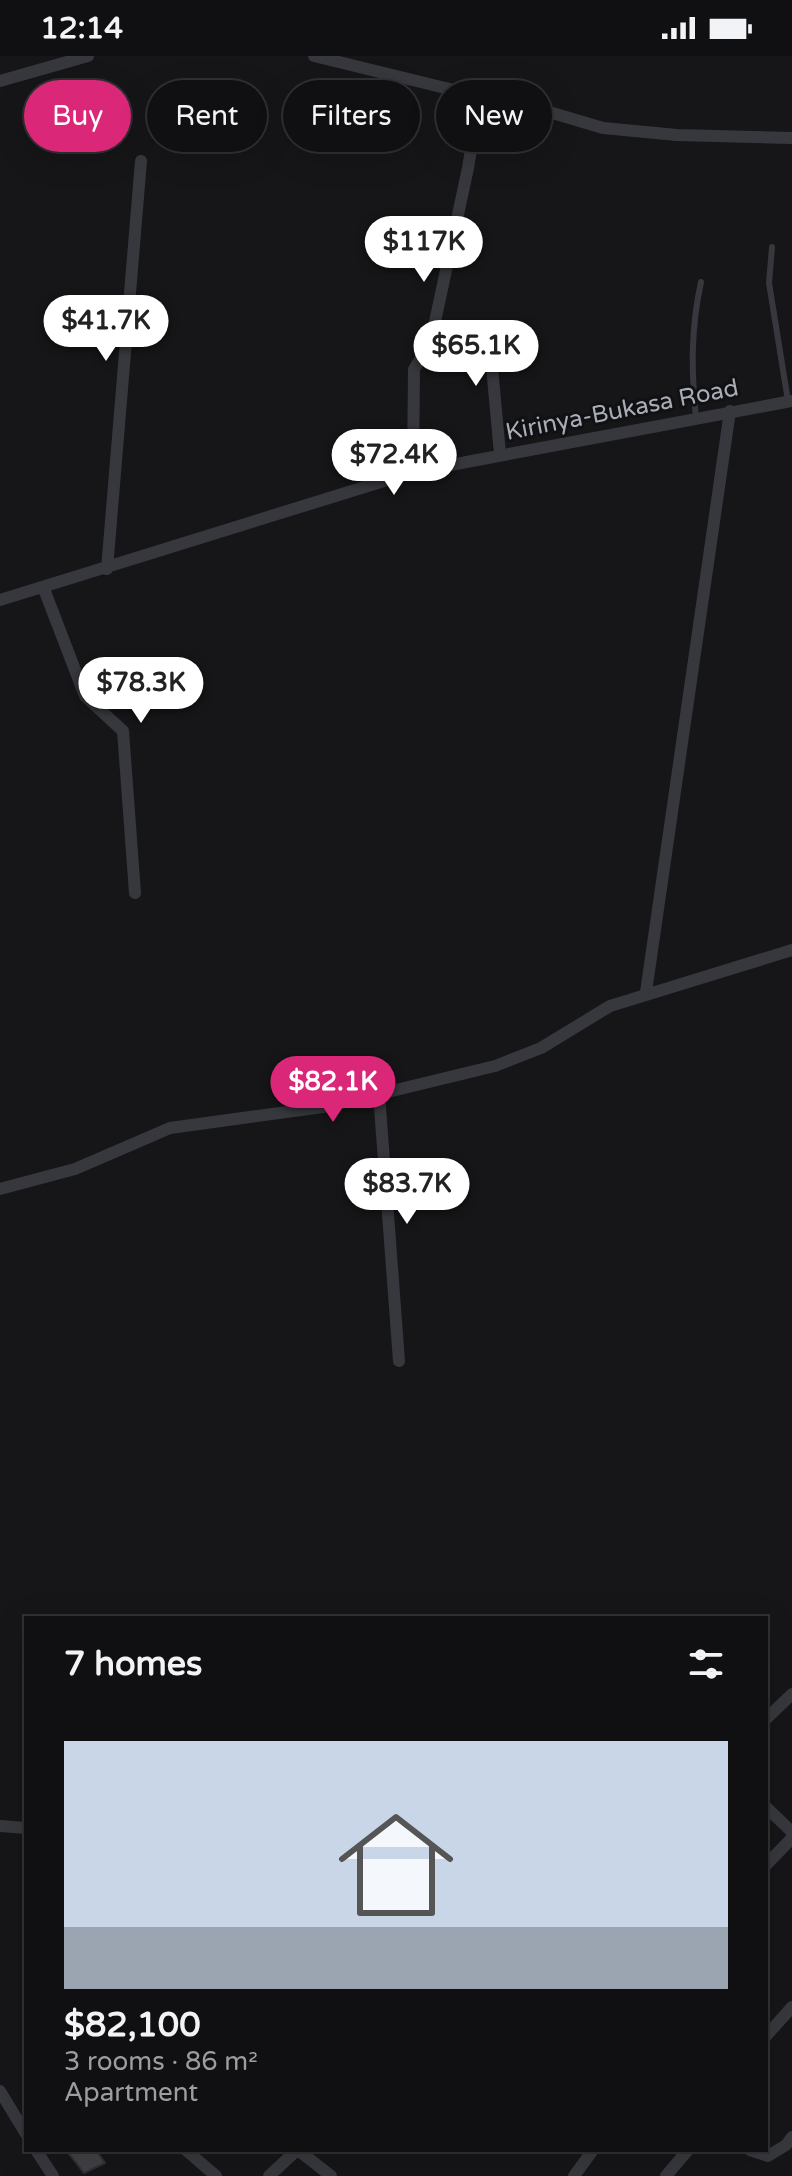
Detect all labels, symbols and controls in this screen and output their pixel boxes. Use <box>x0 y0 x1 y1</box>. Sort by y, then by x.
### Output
text: 12:14 <box>40 10 123 47</box>
chip: Buy <box>24 80 131 152</box>
chip: Rent <box>147 80 267 152</box>
chip: Filters <box>283 80 420 152</box>
chip: New <box>436 80 552 152</box>
pin: $117K <box>368 216 480 284</box>
text: $117K <box>383 226 465 257</box>
pin: $41.7K <box>41 295 171 363</box>
text: $41.7K <box>62 305 150 336</box>
pin: $65.1K <box>411 320 541 388</box>
text: $65.1K <box>432 330 520 361</box>
street label: Kirinya-Bukasa Road <box>503 373 741 447</box>
pin: $72.4K <box>329 429 459 497</box>
text: $72.4K <box>350 439 438 470</box>
pin: $78.3K <box>76 657 206 725</box>
text: $78.3K <box>96 667 186 698</box>
pin: $82.1K <box>268 1056 398 1124</box>
text: $82.1K <box>288 1066 378 1097</box>
pin: $83.7K <box>342 1158 472 1226</box>
text: $83.7K <box>363 1168 451 1199</box>
icon: filters <box>684 1642 728 1686</box>
text: 7 homes <box>64 1644 202 1685</box>
icon: home <box>324 1793 468 1937</box>
text: $82,100 <box>64 2005 201 2046</box>
text: 3 rooms · 86 m² <box>64 2046 258 2077</box>
text: Apartment <box>64 2077 198 2108</box>

